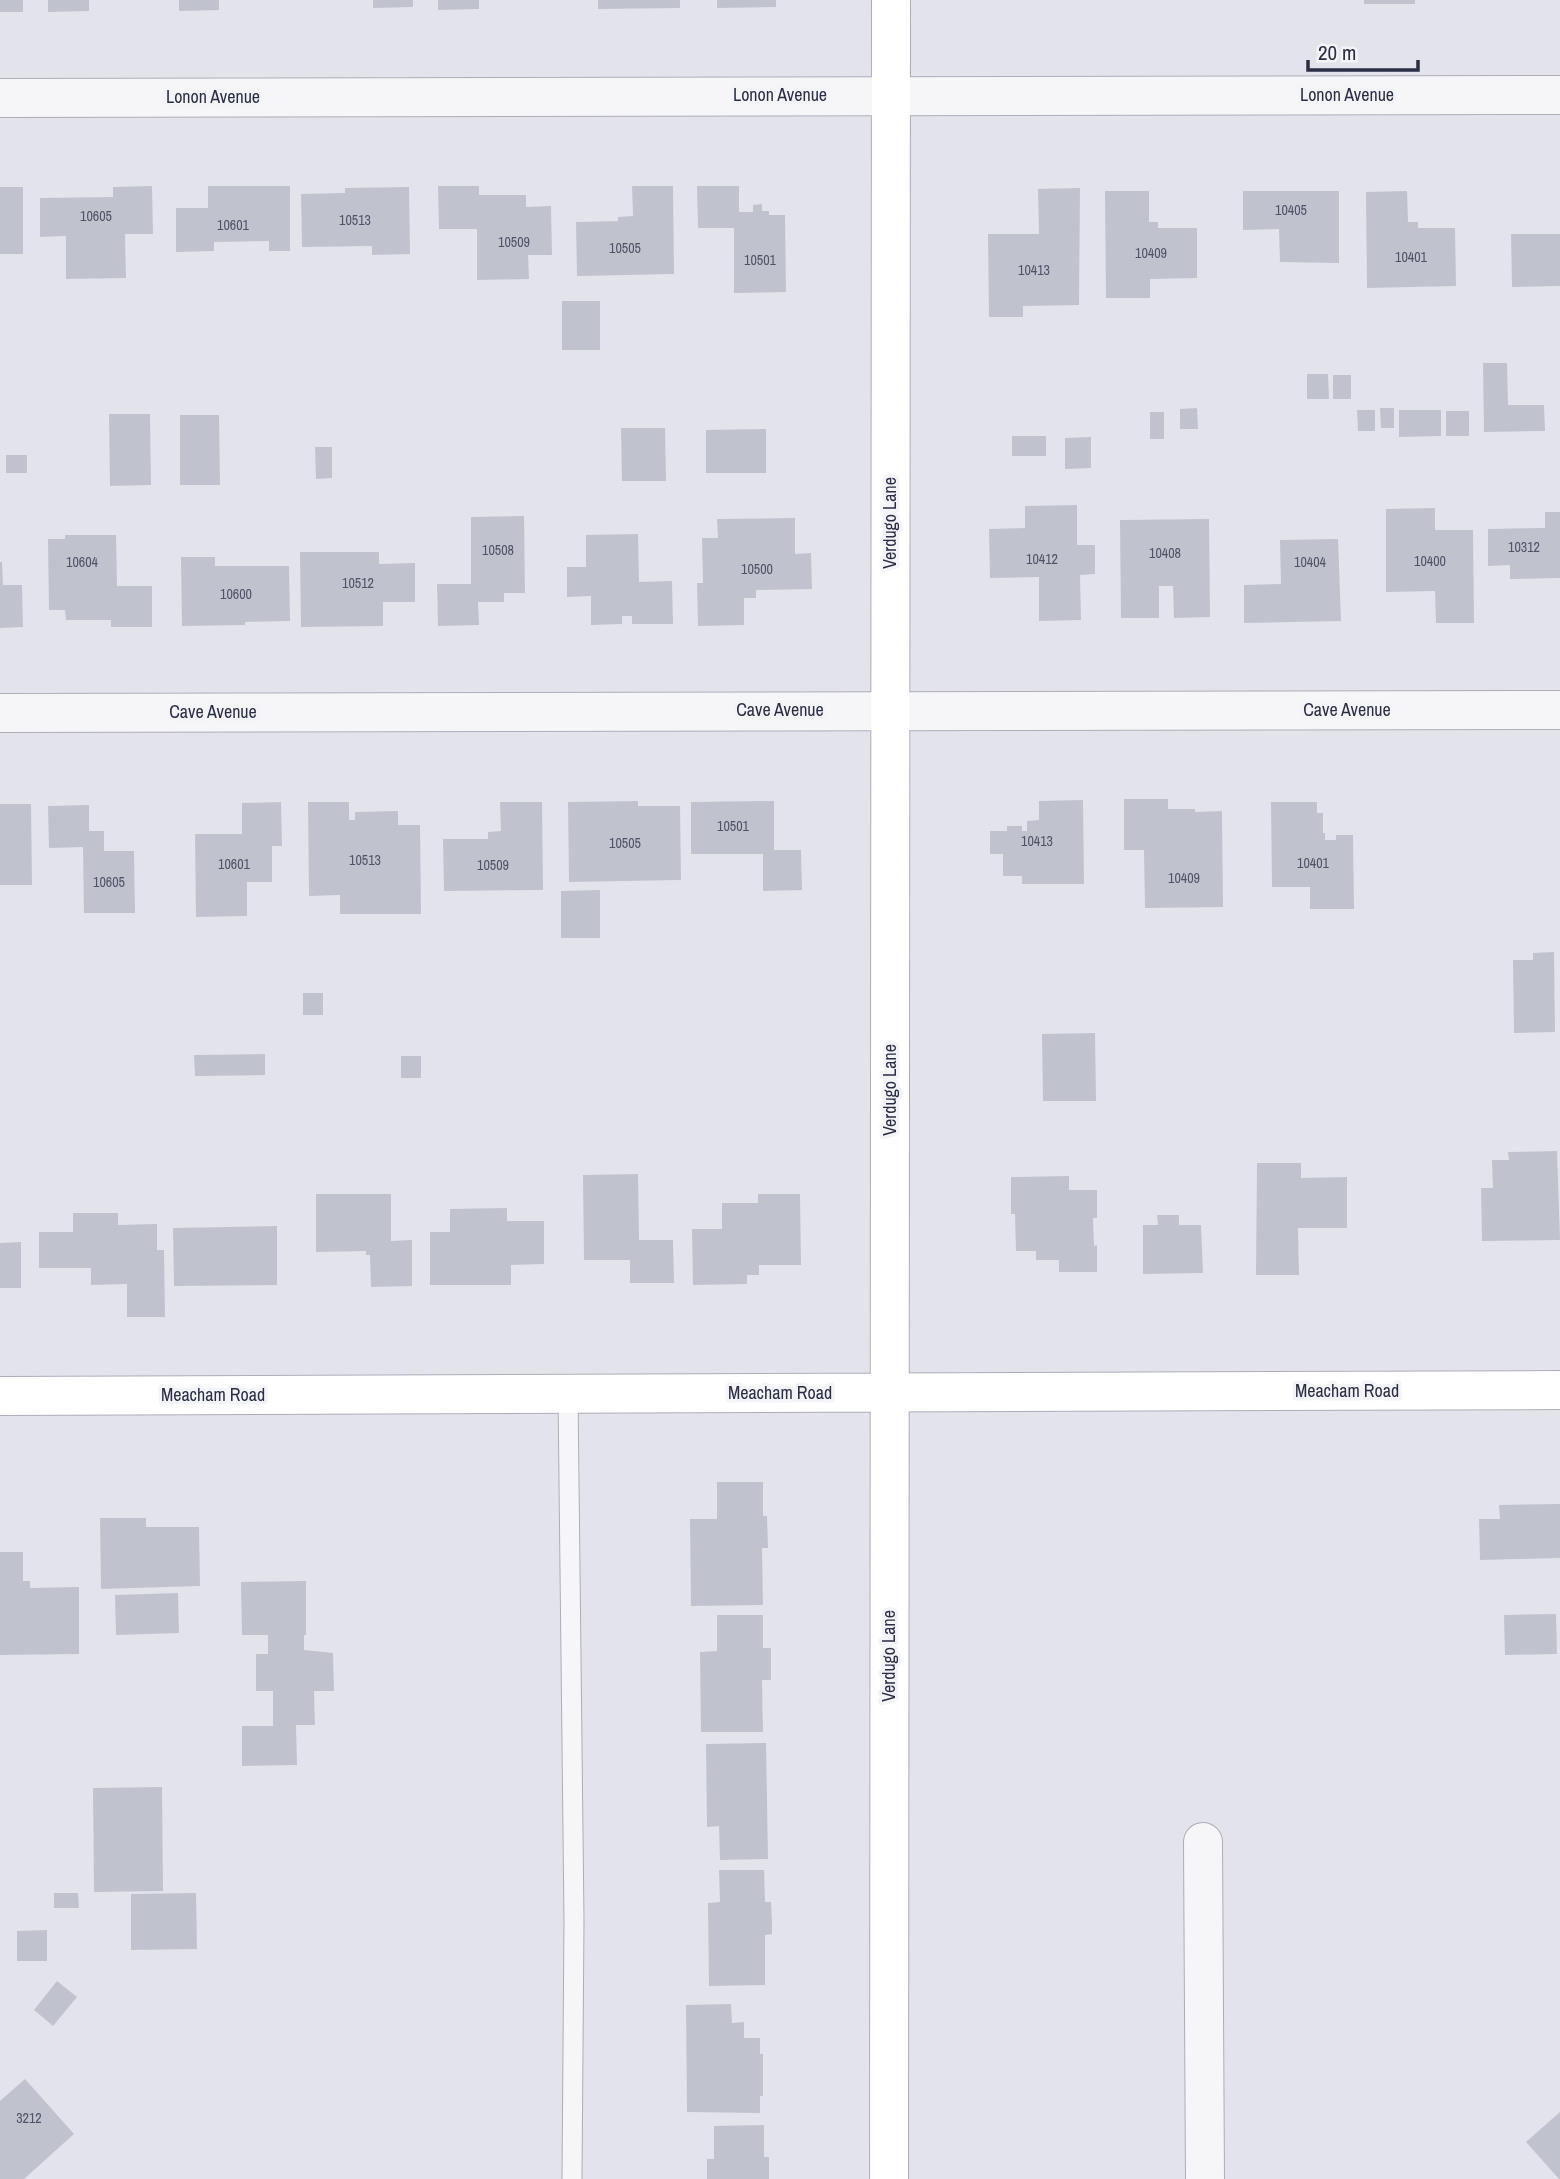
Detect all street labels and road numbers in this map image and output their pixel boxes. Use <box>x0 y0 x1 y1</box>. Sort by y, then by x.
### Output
street label: Lonon Avenue <box>733 82 827 107</box>
street label: Lonon Avenue <box>1300 82 1394 107</box>
street label: Lonon Avenue <box>166 84 260 109</box>
street label: Verdugo Lane <box>877 477 902 569</box>
street label: Cave Avenue <box>736 697 824 722</box>
street label: Cave Avenue <box>1303 697 1391 722</box>
street label: Cave Avenue <box>169 699 257 724</box>
street label: Verdugo Lane <box>877 1044 902 1136</box>
street label: Meacham Road <box>1295 1378 1399 1403</box>
street label: Meacham Road <box>728 1380 832 1405</box>
street label: Meacham Road <box>161 1382 265 1407</box>
street label: Verdugo Lane <box>876 1610 901 1702</box>

